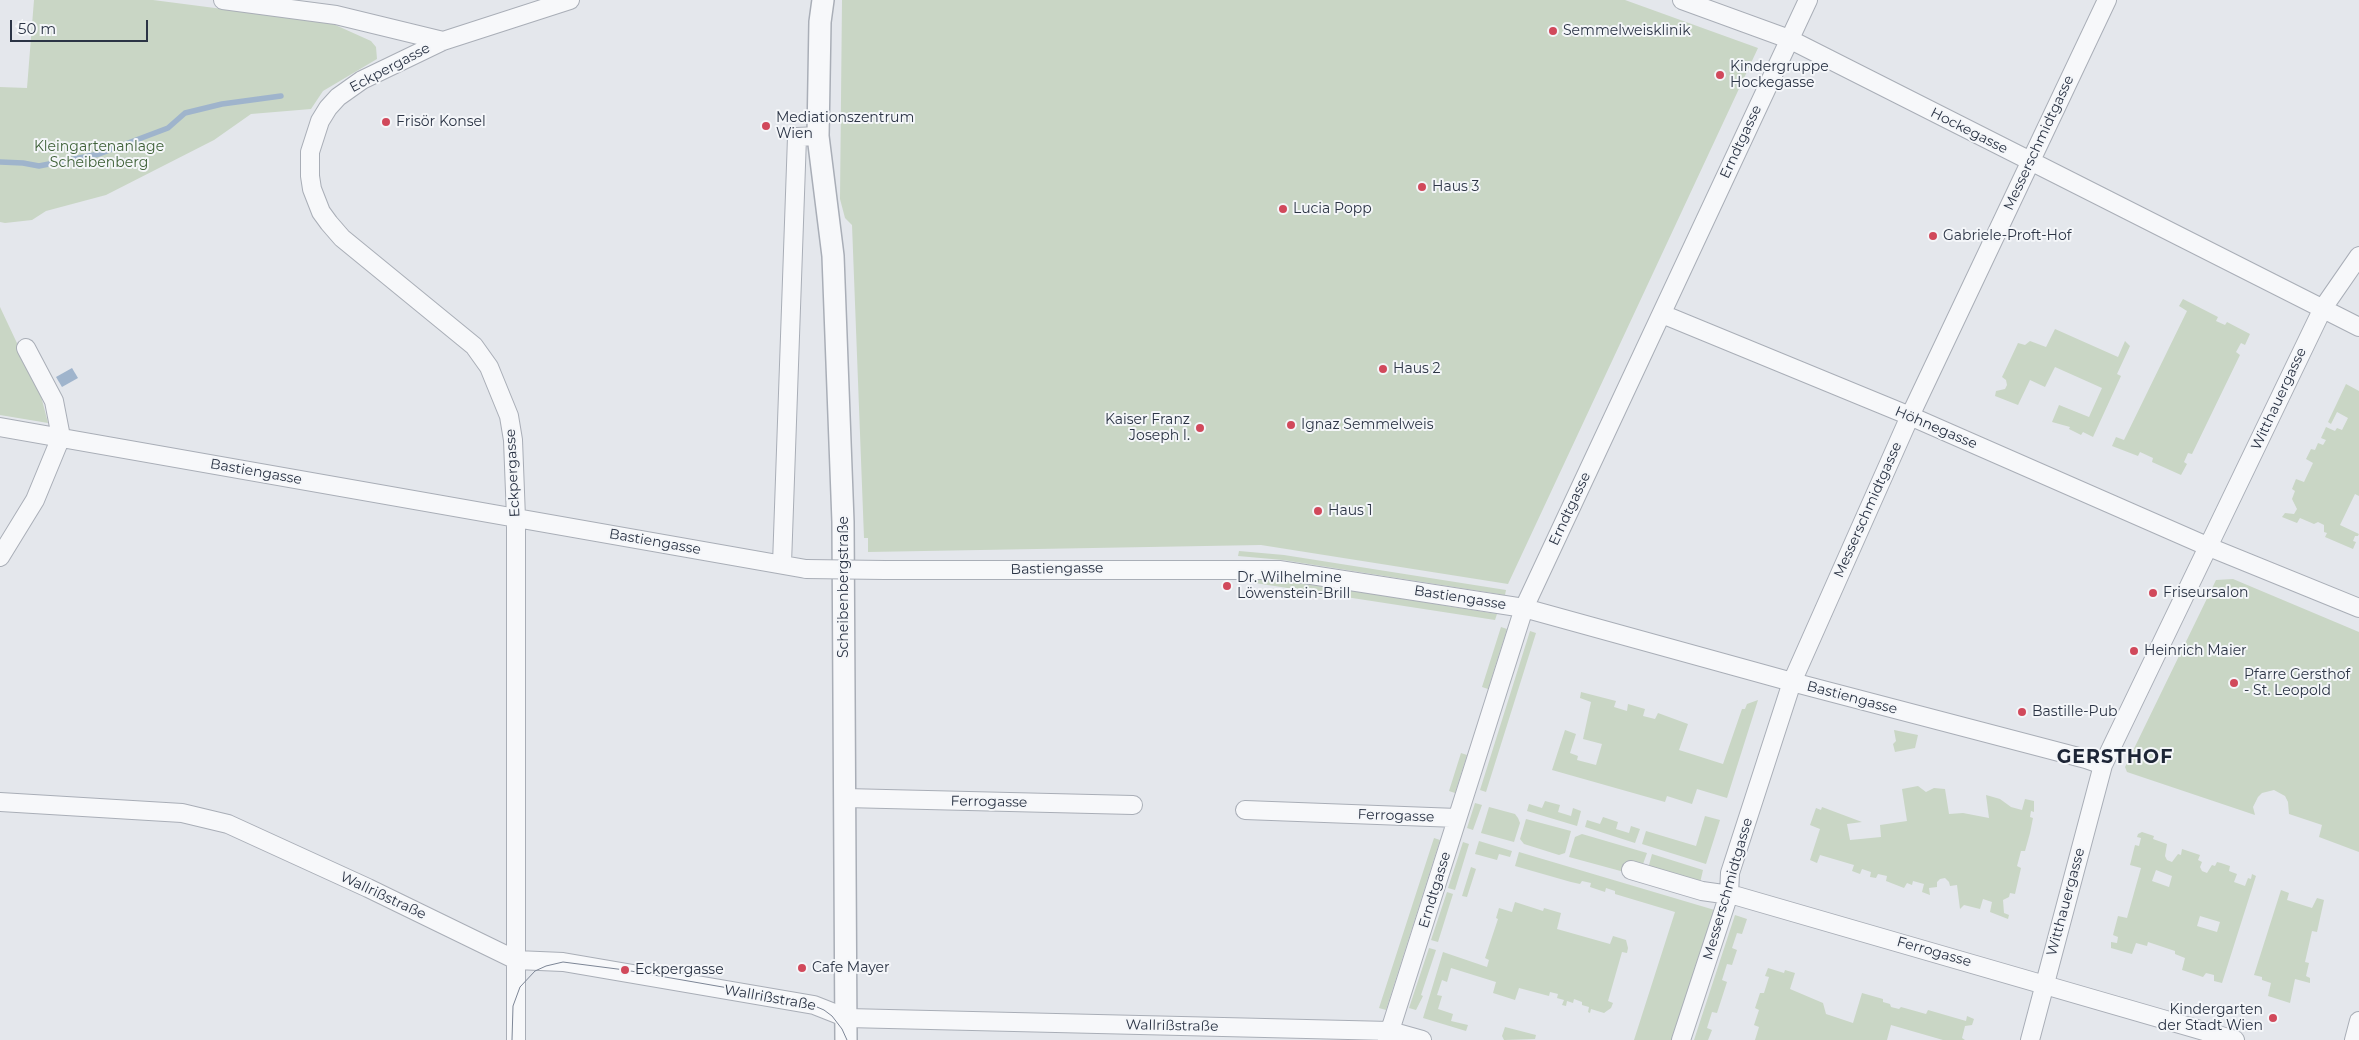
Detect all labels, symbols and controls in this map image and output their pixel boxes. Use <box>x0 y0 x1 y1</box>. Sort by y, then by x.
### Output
scale bar <box>12 10 150 42</box>
text: 50 m <box>18 19 56 38</box>
place label: Semmelweisklinik <box>1563 23 1691 39</box>
marker: Semmelweisklinik <box>1547 25 1559 37</box>
street label: Eckpergasse <box>347 40 433 96</box>
place label: Kindergruppe Hockegasse <box>1730 59 1829 92</box>
marker: Kindergruppe Hockegasse <box>1714 69 1726 81</box>
street label: Messerschmidtgasse <box>2000 73 2078 213</box>
street label: Erndtgasse <box>1717 103 1765 181</box>
street label: Hockegasse <box>1928 104 2010 158</box>
place label: Mediationszentrum Wien <box>776 110 914 142</box>
place label: Frisör Konsel <box>396 114 486 130</box>
marker: Frisör Konsel <box>380 116 392 128</box>
marker: Mediationszentrum Wien <box>760 120 772 132</box>
park label: Kleingartenanlage Scheibenberg <box>34 139 164 172</box>
place label: Haus 3 <box>1432 179 1479 195</box>
marker: Haus 3 <box>1416 181 1428 193</box>
place label: Lucia Popp <box>1293 201 1372 217</box>
marker: Lucia Popp <box>1277 203 1289 215</box>
place label: Gabriele-Proft-Hof <box>1943 228 2072 244</box>
marker: Gabriele-Proft-Hof <box>1927 230 1939 242</box>
street label: Witthauergasse <box>2248 345 2310 453</box>
place label: Haus 2 <box>1393 361 1441 377</box>
marker: Haus 2 <box>1377 363 1389 375</box>
street label: Höhnegasse <box>1892 403 1980 453</box>
place label: Kaiser Franz Joseph I. <box>1105 412 1190 444</box>
place label: Ignaz Semmelweis <box>1301 417 1434 433</box>
marker: Ignaz Semmelweis <box>1285 419 1297 431</box>
marker: Kaiser Franz Joseph I. <box>1194 422 1206 434</box>
street label: Eckpergasse <box>502 428 524 518</box>
street label: Messerschmidtgasse <box>1830 439 1906 581</box>
street label: Bastiengasse <box>209 456 303 488</box>
street label: Erndtgasse <box>1546 470 1594 548</box>
place label: Haus 1 <box>1328 503 1373 519</box>
marker: Haus 1 <box>1312 505 1324 517</box>
street label: Scheibenbergstraße <box>836 516 852 658</box>
street label: Bastiengasse <box>608 526 702 558</box>
street label: Bastiengasse <box>1010 560 1104 578</box>
place label: Dr. Wilhelmine Löwenstein-Brill <box>1237 570 1350 602</box>
marker: Dr. Wilhelmine Löwenstein-Brill <box>1221 580 1233 592</box>
street label: Bastiengasse <box>1413 582 1507 614</box>
place label: Friseursalon <box>2163 585 2248 601</box>
marker: Friseursalon <box>2147 587 2159 599</box>
place label: Heinrich Maier <box>2144 643 2247 659</box>
marker: Heinrich Maier <box>2128 645 2140 657</box>
place label: Pfarre Gersthof - St. Leopold <box>2244 667 2350 700</box>
marker: Pfarre Gersthof - St. Leopold <box>2228 677 2240 689</box>
street label: Bastiengasse <box>1805 678 1899 718</box>
place label: Bastille-Pub <box>2032 704 2118 720</box>
marker: Bastille-Pub <box>2016 706 2028 718</box>
district label: GERSTHOF <box>2056 746 2174 768</box>
street label: Ferrogasse <box>950 793 1028 811</box>
street label: Ferrogasse <box>1357 806 1435 826</box>
street label: Messerschmidtgasse <box>1700 816 1756 962</box>
street label: Witthauergasse <box>2044 846 2088 958</box>
street label: Erndtgasse <box>1415 850 1455 930</box>
street label: Wallrißstraße <box>337 869 429 923</box>
street label: Ferrogasse <box>1895 933 1973 971</box>
place label: Cafe Mayer <box>812 960 890 976</box>
place label: Eckpergasse <box>635 962 724 978</box>
marker: Cafe Mayer <box>796 962 808 974</box>
marker: Eckpergasse <box>619 964 631 976</box>
street label: Wallrißstraße <box>723 982 817 1014</box>
place label: Kindergarten der Stadt Wien <box>2158 1002 2263 1034</box>
marker: Kindergarten der Stadt Wien <box>2267 1012 2279 1024</box>
street label: Wallrißstraße <box>1125 1017 1219 1035</box>

